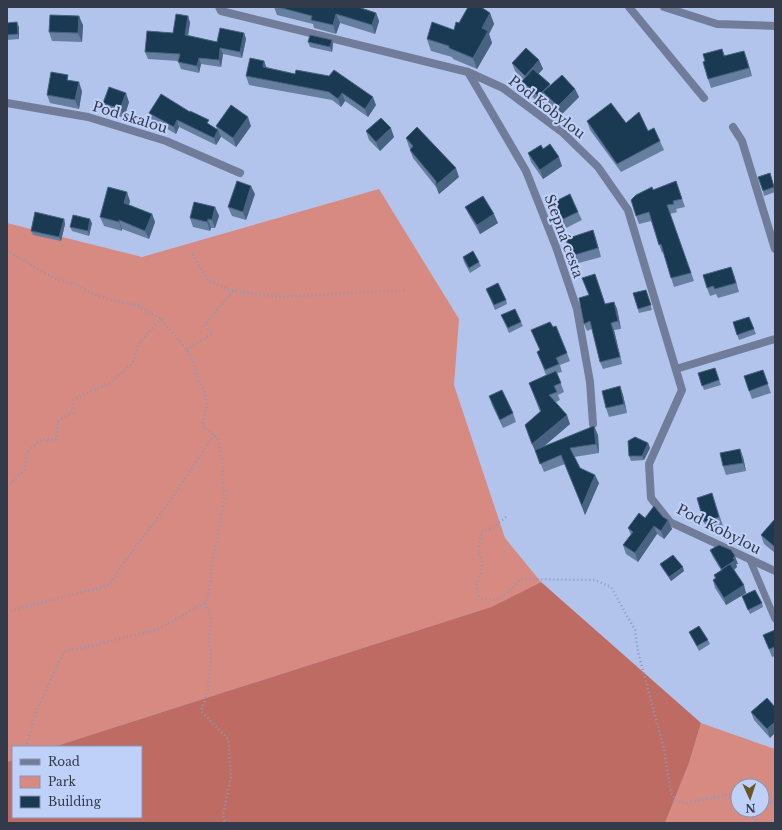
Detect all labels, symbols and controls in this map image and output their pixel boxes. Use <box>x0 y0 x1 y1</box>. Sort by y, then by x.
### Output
street label: Pod Kobylou <box>505 71 589 143</box>
street label: Pod skalou <box>90 97 170 137</box>
street label: Stepná cesta <box>540 192 588 281</box>
street label: Pod Kobylou <box>674 500 765 558</box>
legend <box>12 746 142 818</box>
text: Road <box>48 754 80 769</box>
text: Park <box>48 774 76 789</box>
north arrow <box>730 778 770 818</box>
text: Building <box>48 794 102 809</box>
text: N <box>744 801 756 815</box>

